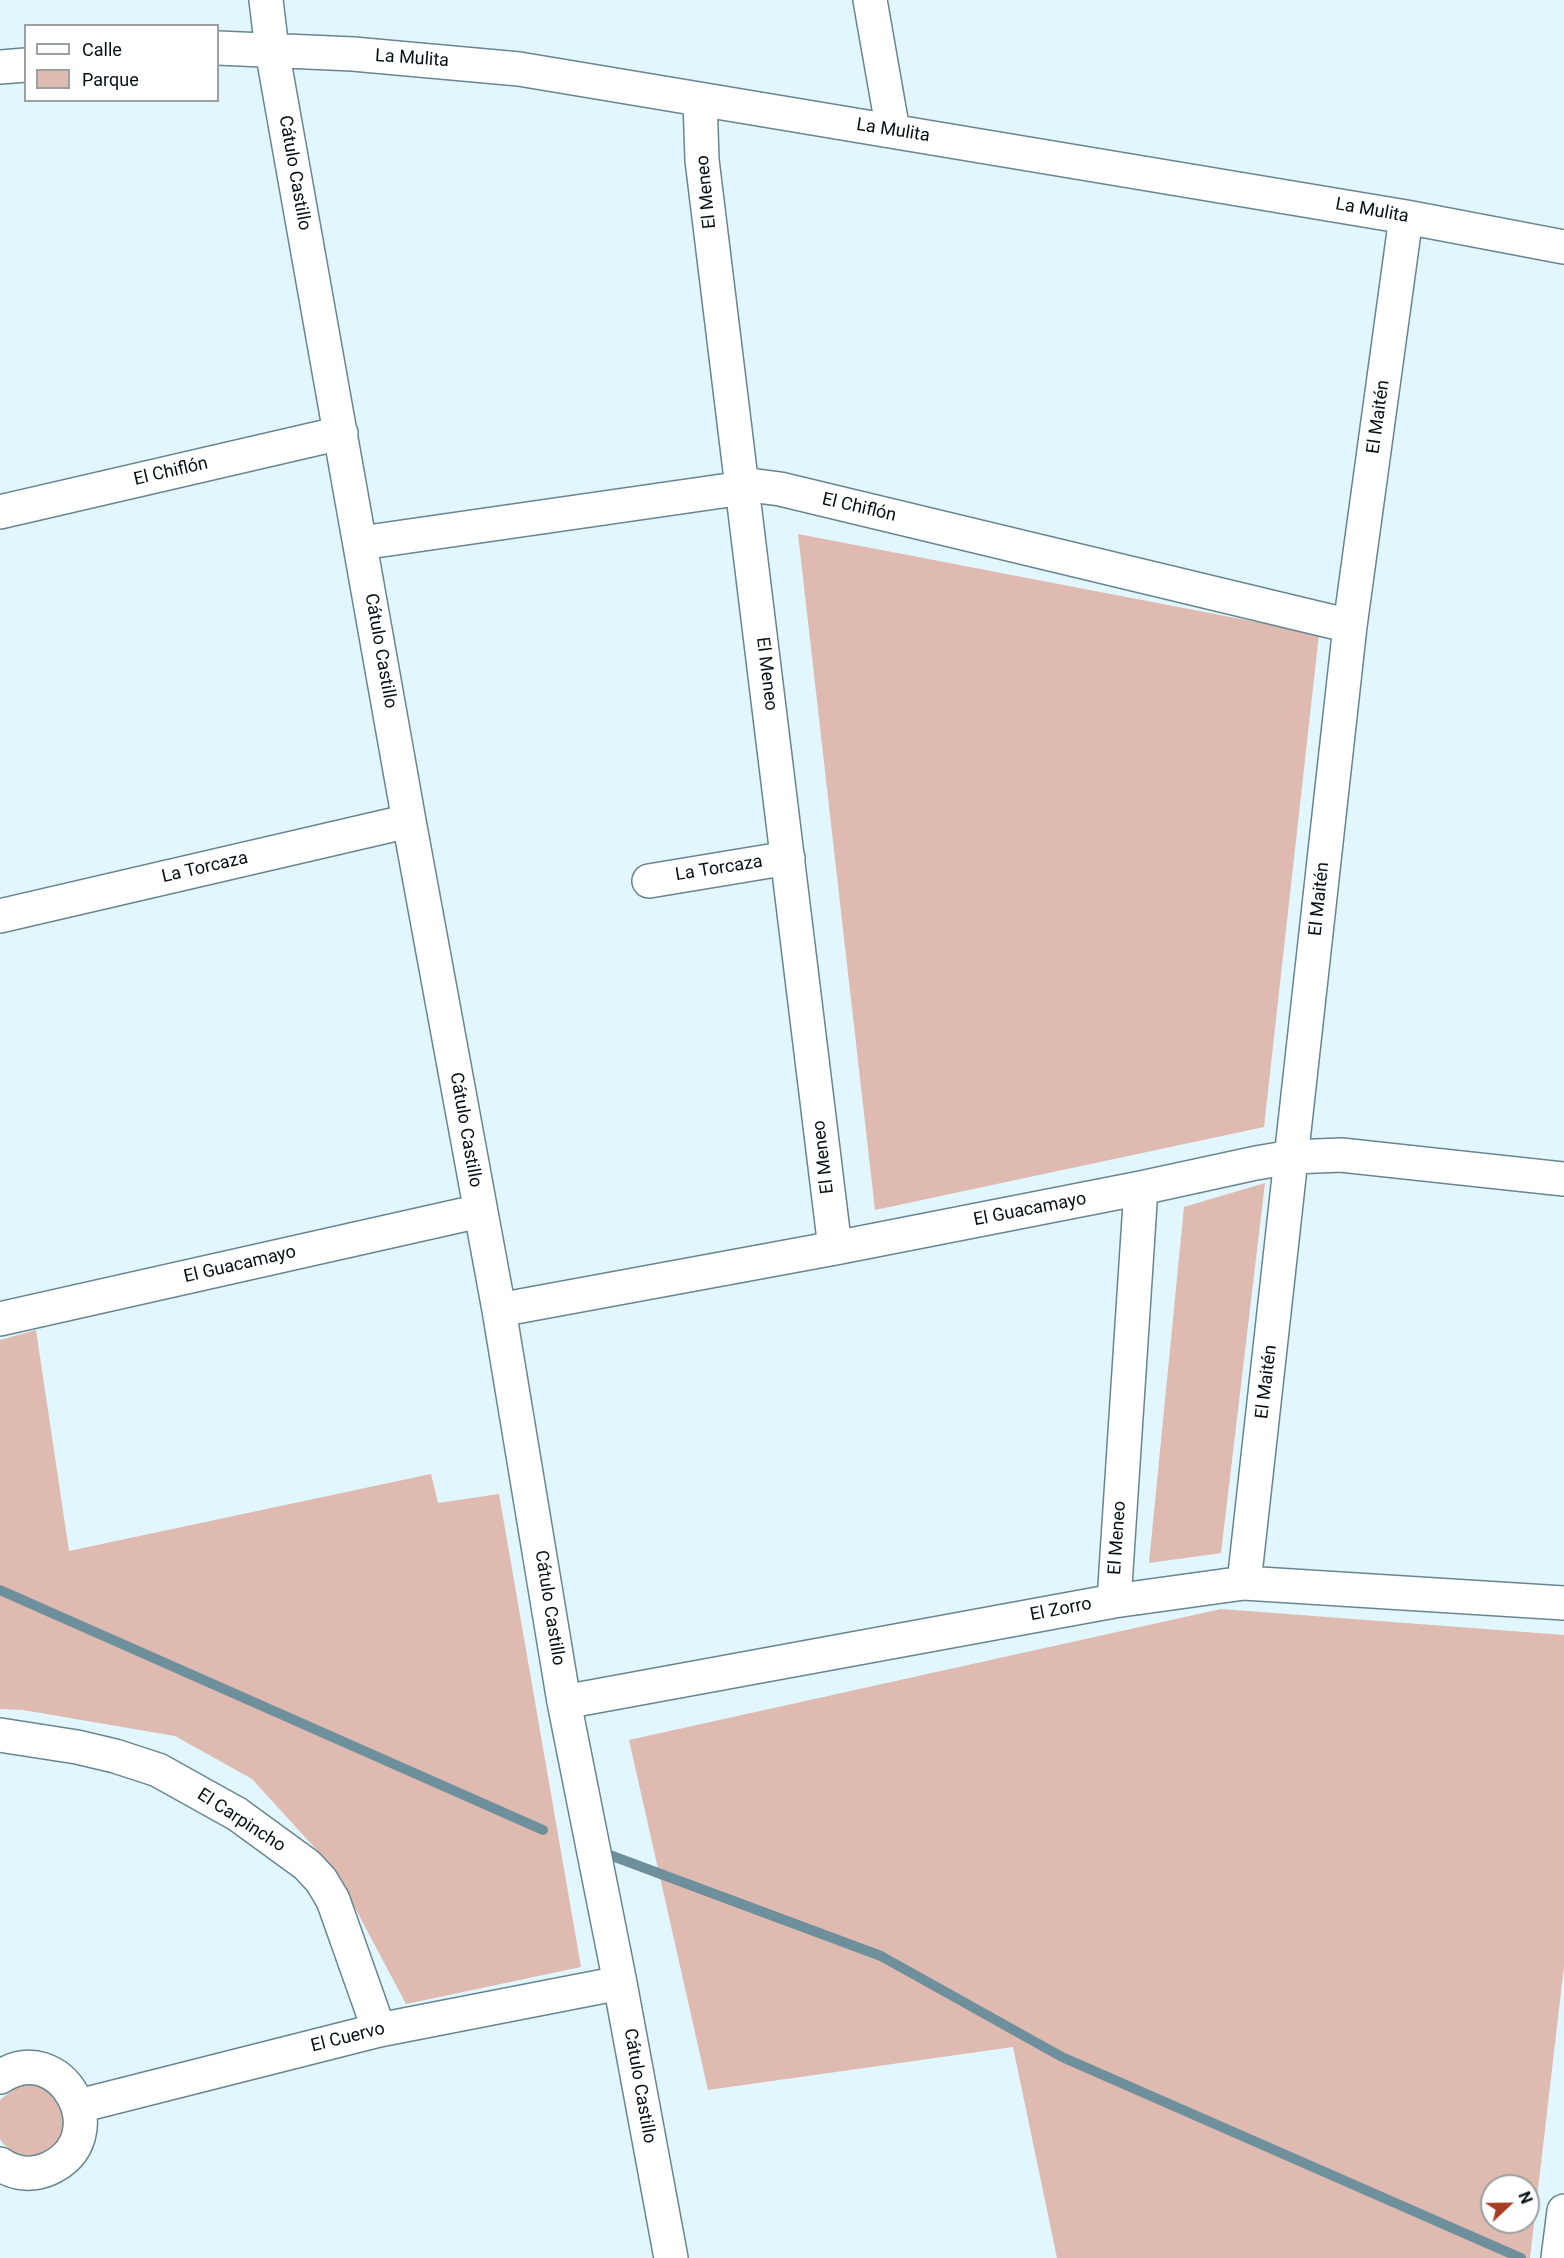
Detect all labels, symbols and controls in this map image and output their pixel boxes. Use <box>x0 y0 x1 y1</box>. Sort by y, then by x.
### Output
legend <box>24 24 219 102</box>
text: Calle <box>82 39 122 60</box>
street label: La Mulita <box>374 46 450 72</box>
text: Parque <box>82 69 139 90</box>
street label: Cátulo Castillo <box>273 114 315 232</box>
street label: La Mulita <box>855 115 931 147</box>
street label: El Meneo <box>692 154 722 230</box>
street label: La Mulita <box>1334 194 1410 228</box>
street label: El Maitén <box>1363 379 1395 455</box>
street label: El Chiflón <box>132 453 210 491</box>
street label: El Chiflón <box>820 489 898 527</box>
street label: Cátulo Castillo <box>359 592 401 710</box>
street label: El Meneo <box>751 636 781 712</box>
street label: La Torcaza <box>160 848 250 888</box>
street label: La Torcaza <box>674 851 764 887</box>
street label: El Maitén <box>1305 861 1335 937</box>
street label: Cátulo Castillo <box>444 1071 486 1189</box>
street label: El Meneo <box>809 1119 839 1195</box>
street label: El Guacamayo <box>972 1188 1088 1232</box>
street label: El Guacamayo <box>182 1242 298 1288</box>
street label: El Maitén <box>1252 1344 1282 1420</box>
street label: El Meneo <box>1105 1500 1131 1576</box>
street label: Cátulo Castillo <box>529 1549 569 1667</box>
street label: El Zorro <box>1028 1593 1094 1627</box>
street label: El Carpincho <box>193 1785 289 1857</box>
street label: El Cuervo <box>309 2018 387 2058</box>
street label: Cátulo Castillo <box>618 2027 660 2145</box>
north arrow <box>1480 2174 1540 2234</box>
text: N <box>1514 2189 1536 2207</box>

